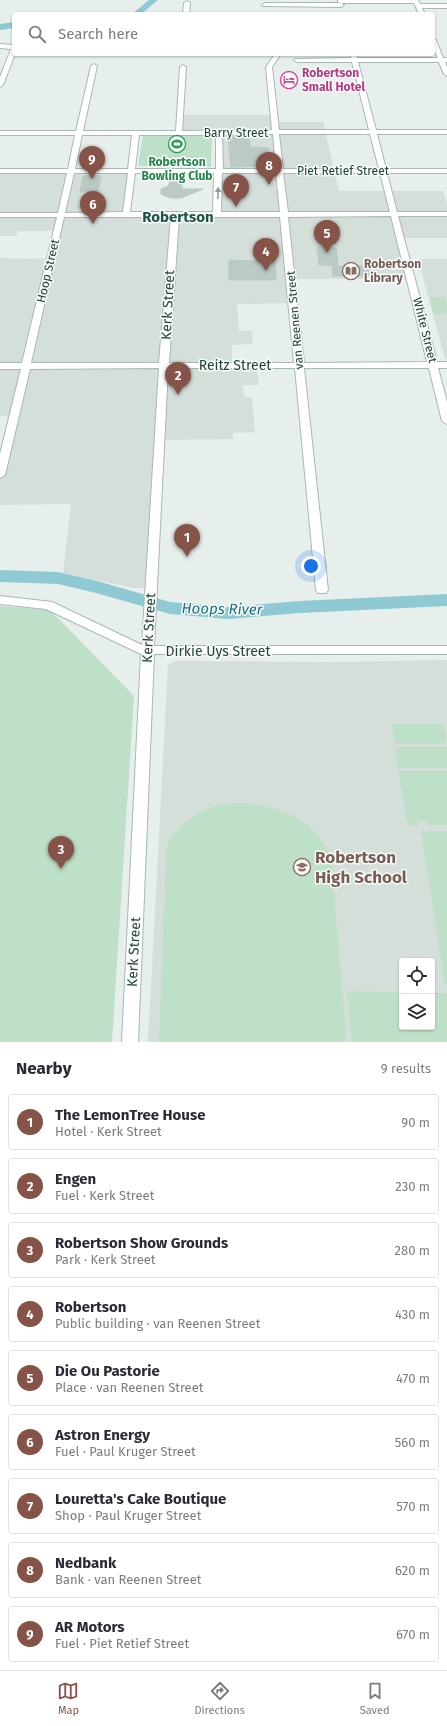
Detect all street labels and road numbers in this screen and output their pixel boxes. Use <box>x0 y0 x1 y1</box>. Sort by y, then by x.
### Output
street label: Barry Street <box>204 126 269 140</box>
street label: Piet Retief Street <box>297 164 390 178</box>
street label: Hoop Street <box>34 237 62 304</box>
street label: Kerk Street <box>158 269 178 340</box>
street label: van Reenen Street <box>284 269 306 370</box>
street label: White Street <box>410 296 440 365</box>
street label: Reitz Street <box>199 357 272 374</box>
street label: Kerk Street <box>139 592 159 663</box>
street label: Dirkie Uys Street <box>165 643 271 660</box>
street label: Kerk Street <box>124 916 144 987</box>

